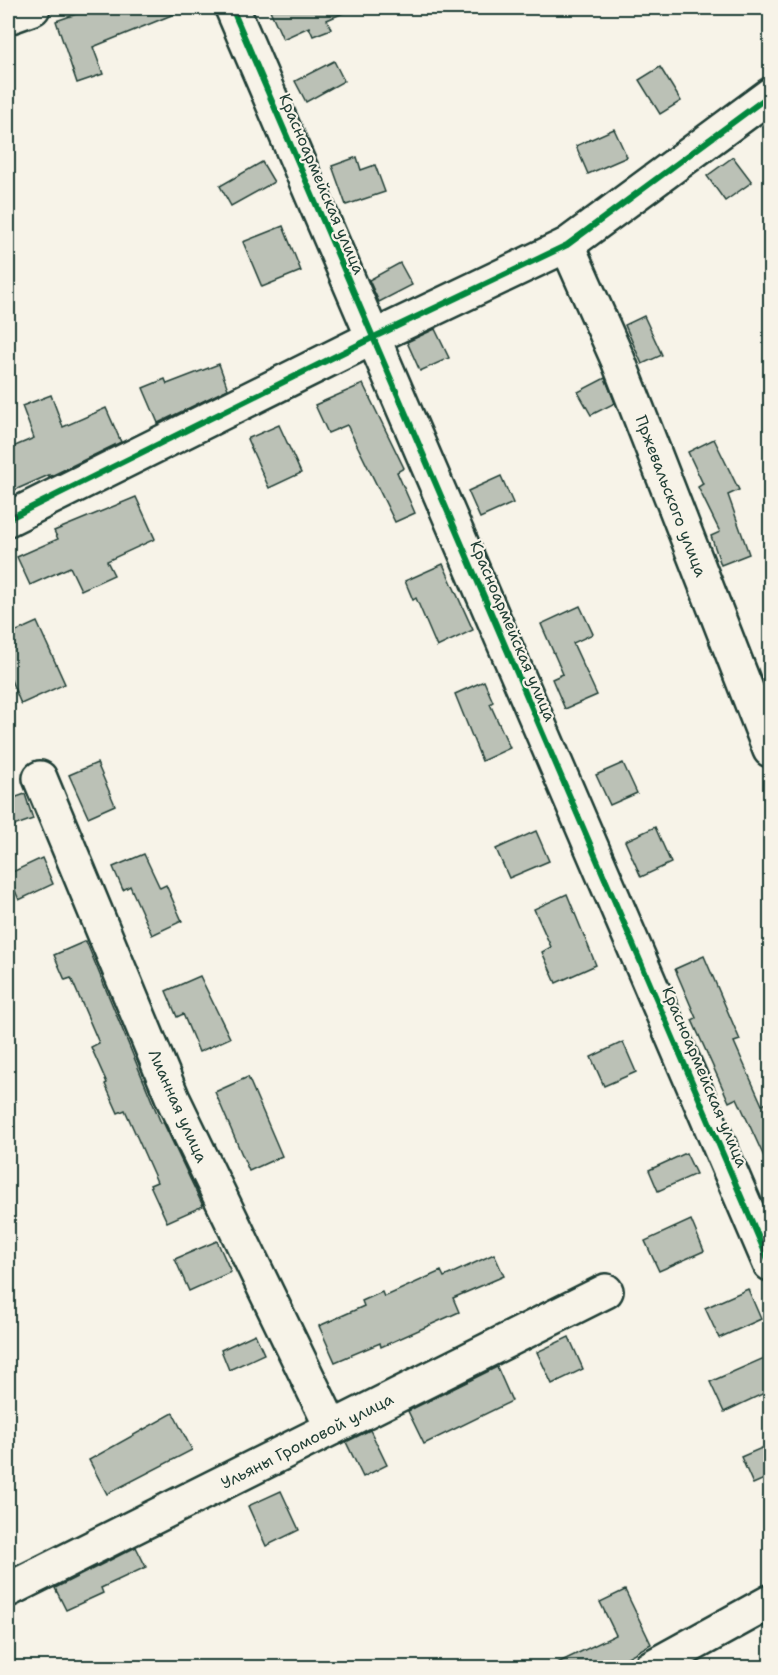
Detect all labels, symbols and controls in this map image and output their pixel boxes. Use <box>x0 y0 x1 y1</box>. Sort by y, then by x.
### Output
street label: Красноармейская улица <box>274 90 370 278</box>
street label: Пржевальского улица <box>630 412 712 580</box>
street label: Красноармейская улица <box>465 537 561 725</box>
street label: Красноармейская улица <box>657 983 753 1171</box>
street label: Лианная улица <box>144 1046 212 1166</box>
street label: Ульяны Громовой улица <box>217 1388 397 1494</box>

